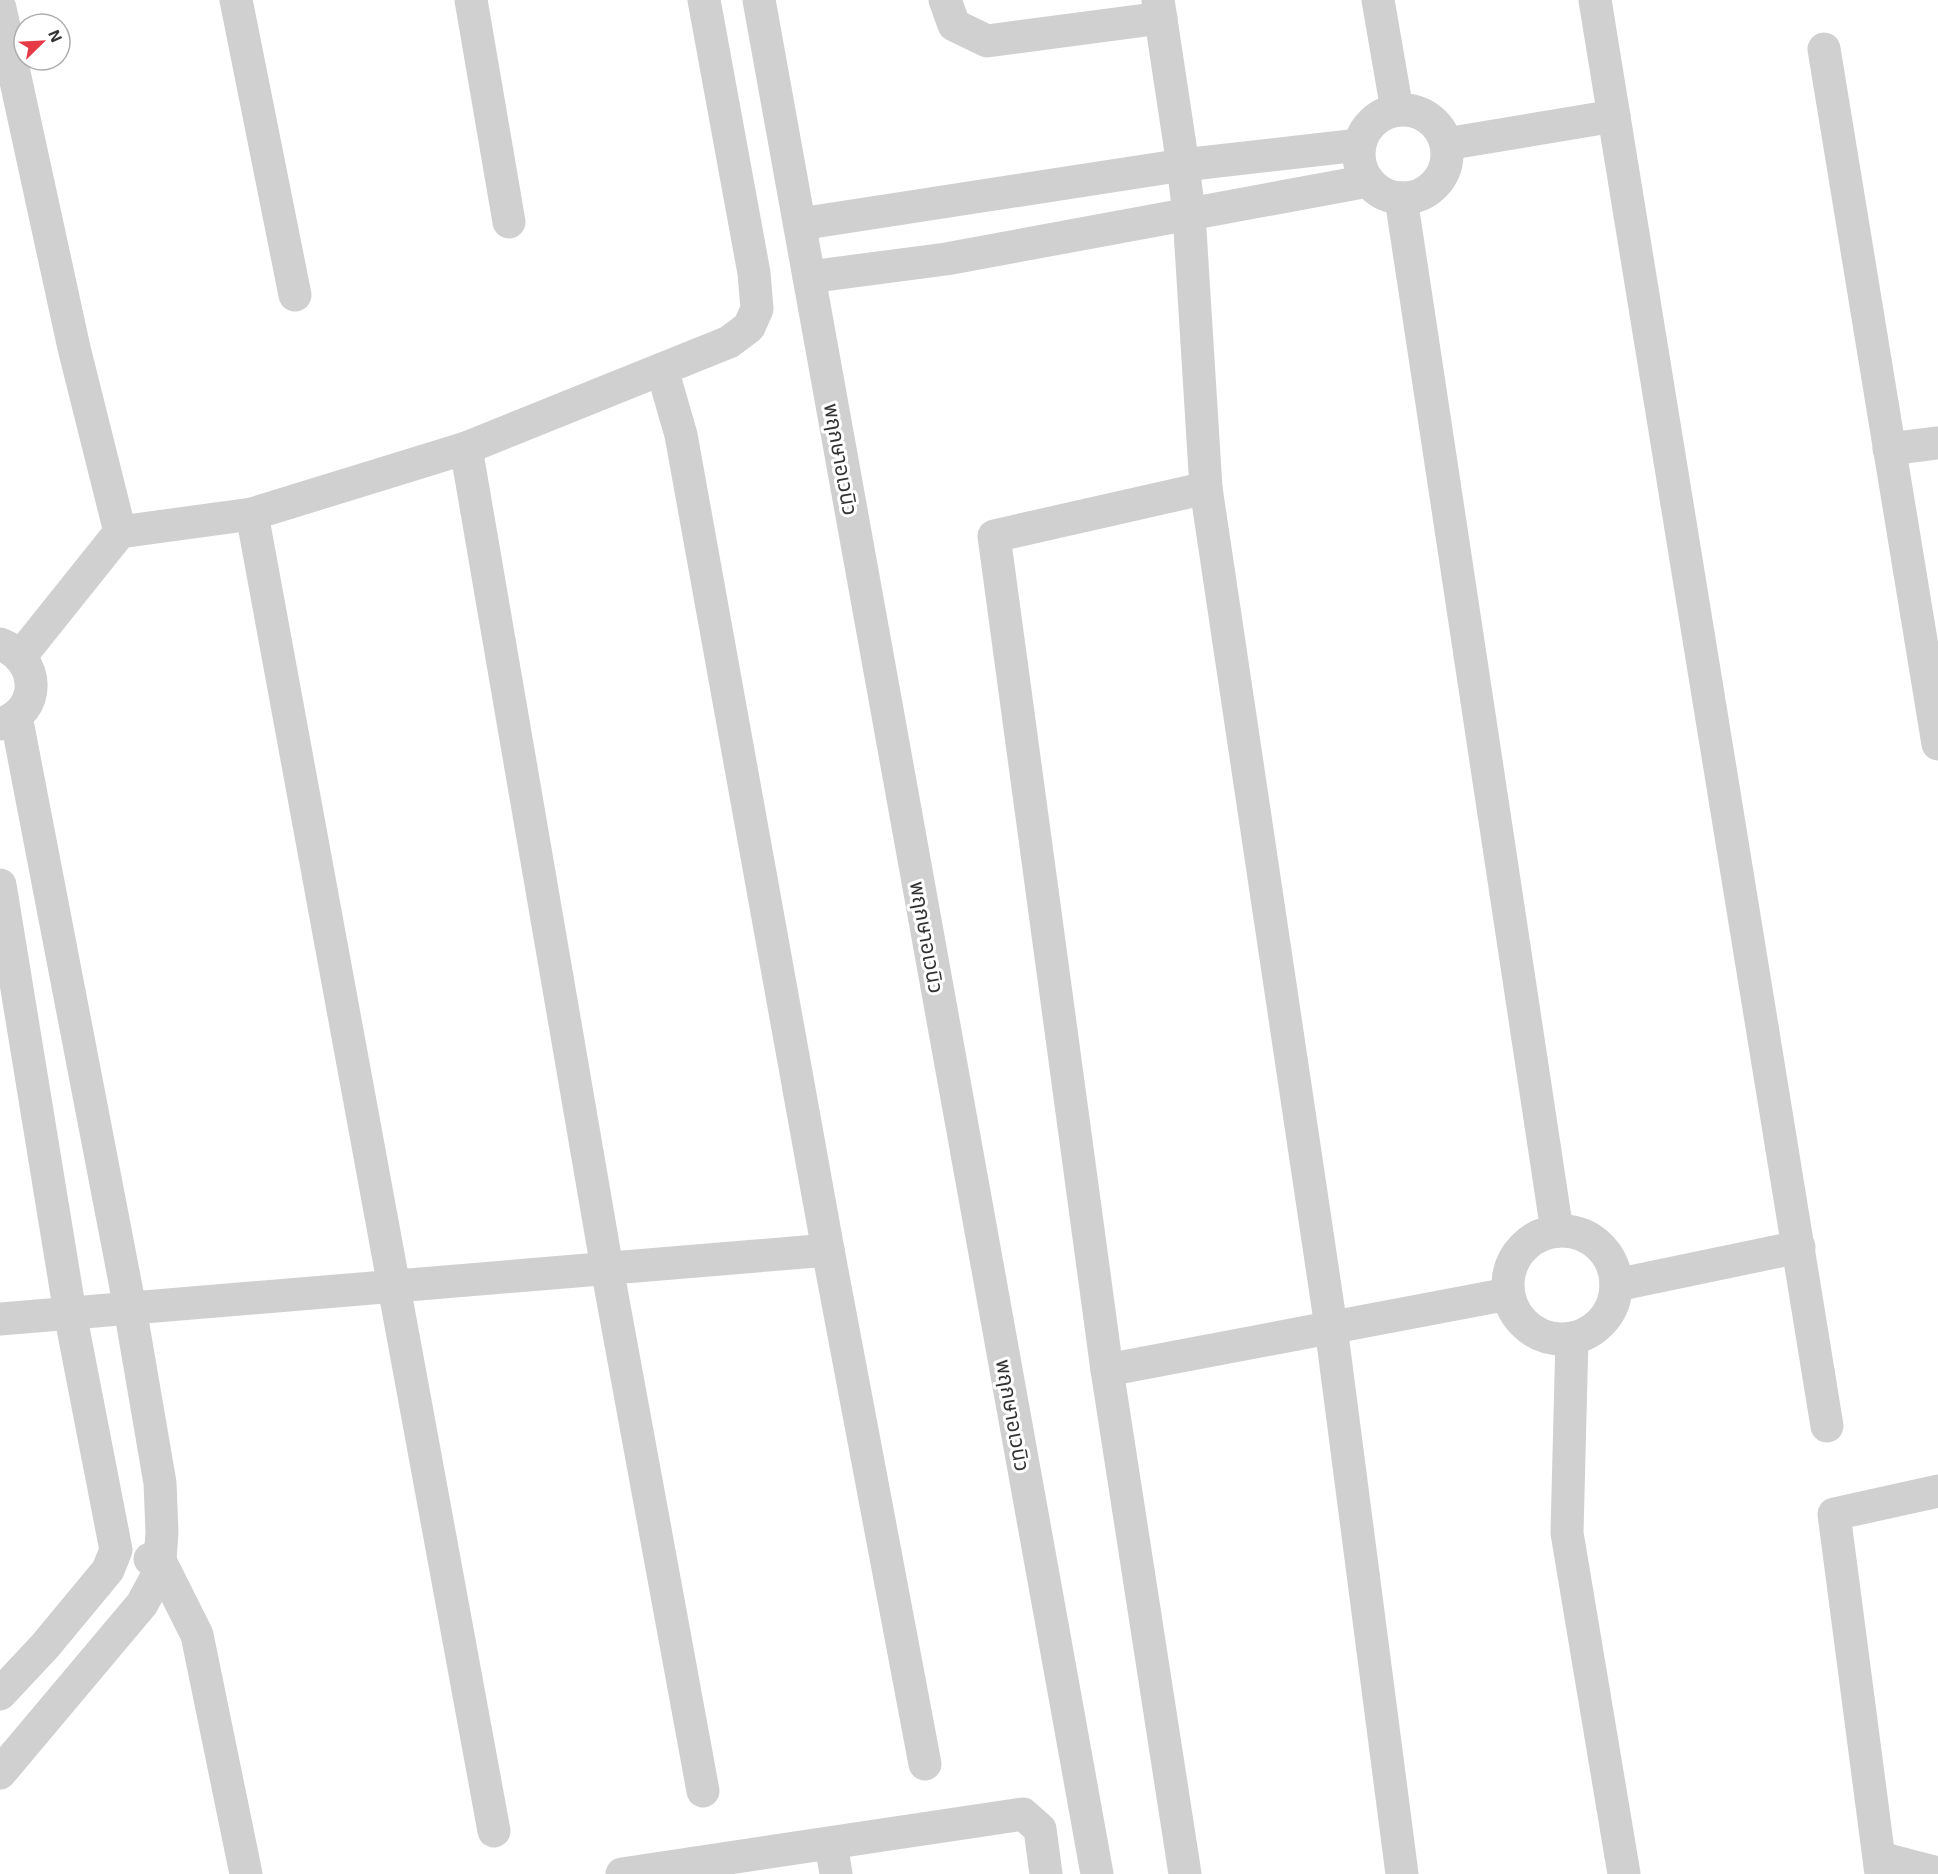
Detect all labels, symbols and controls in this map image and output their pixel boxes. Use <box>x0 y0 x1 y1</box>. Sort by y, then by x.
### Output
north arrow <box>12 12 72 72</box>
text: N <box>45 27 67 45</box>
street label: พฤกษาอเวนิว <box>820 401 864 517</box>
street label: พฤกษาอเวนิว <box>906 879 950 995</box>
street label: พฤกษาอเวนิว <box>992 1357 1036 1473</box>

